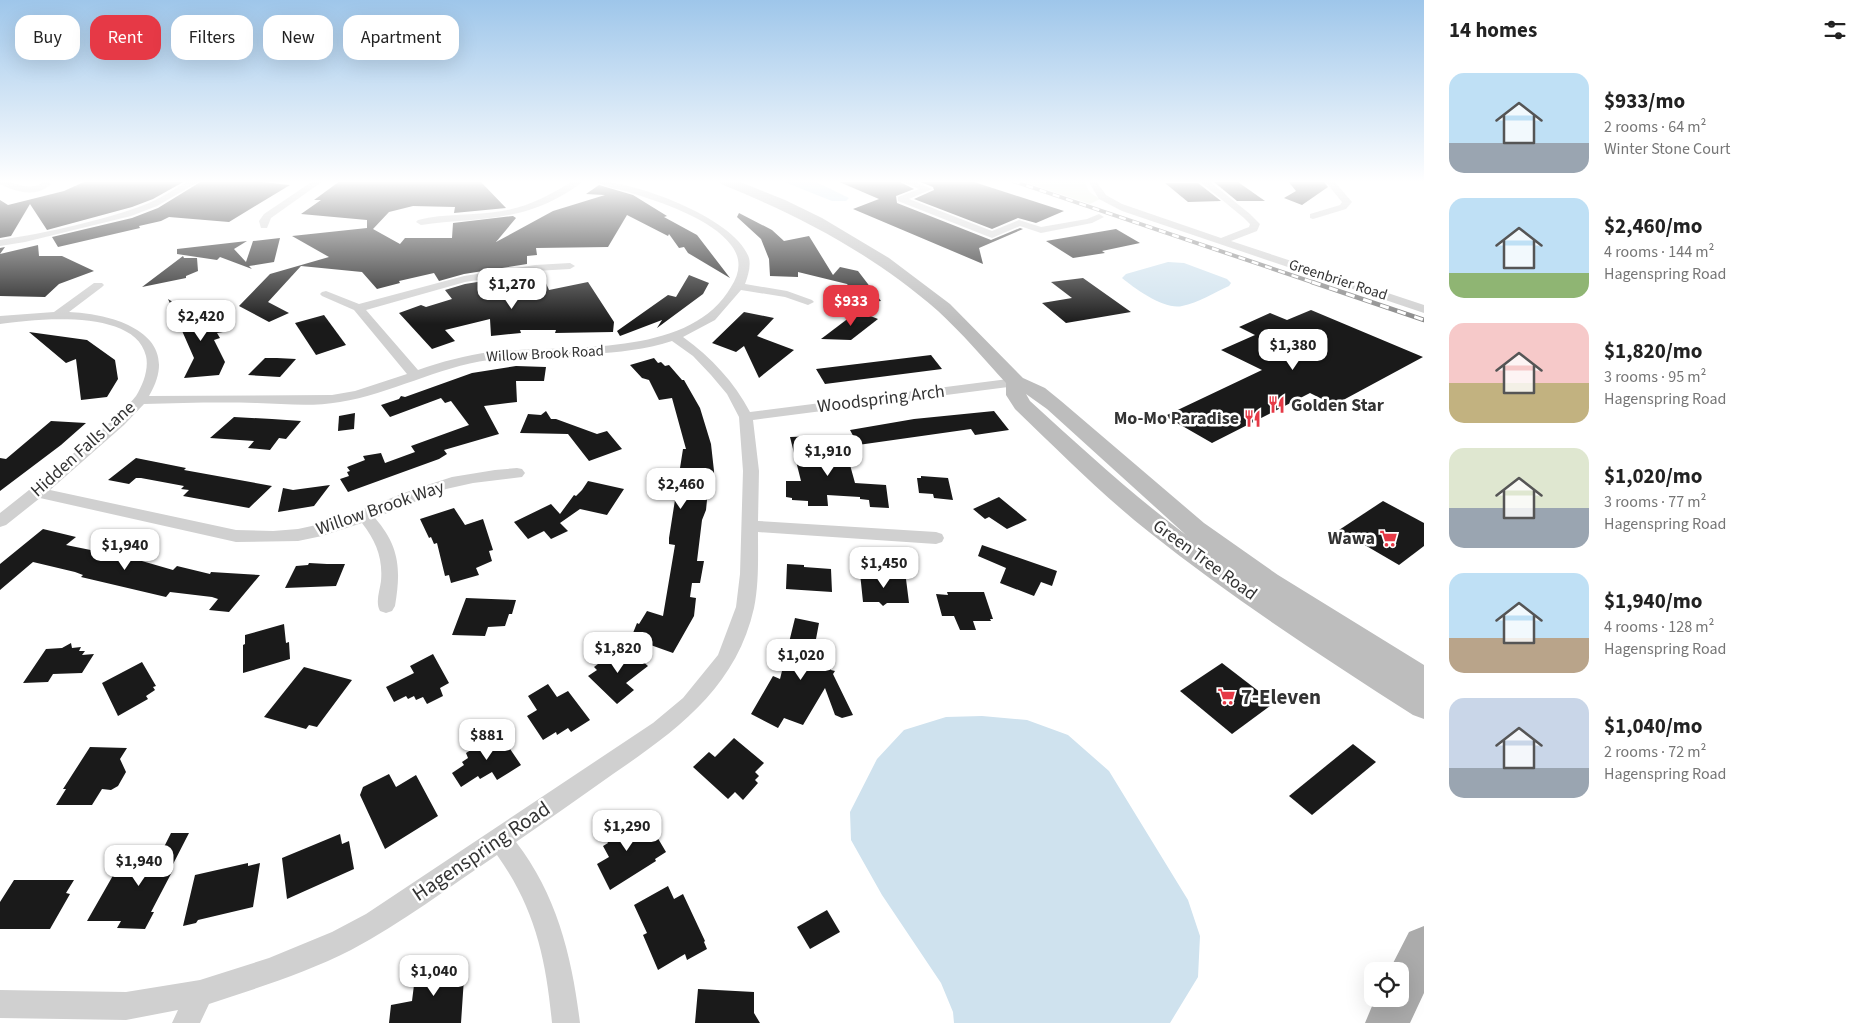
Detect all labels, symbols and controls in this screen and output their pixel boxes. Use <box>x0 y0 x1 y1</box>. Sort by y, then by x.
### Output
chip: Buy <box>15 15 80 60</box>
chip: Rent <box>90 15 161 60</box>
chip: Filters <box>171 15 253 60</box>
chip: New <box>263 15 333 60</box>
chip: Apartment <box>343 15 459 60</box>
text: 14 homes <box>1449 15 1537 45</box>
icon: filters <box>1821 16 1849 44</box>
text: $933/mo <box>1604 86 1685 116</box>
icon: home <box>1489 93 1549 153</box>
text: 2 rooms · 64 m² <box>1604 116 1706 138</box>
text: Winter Stone Court <box>1604 138 1731 160</box>
text: $2,460/mo <box>1604 211 1703 241</box>
icon: home <box>1489 218 1549 278</box>
text: 4 rooms · 144 m² <box>1604 241 1714 263</box>
street label: Greenbrier Road <box>1286 254 1390 306</box>
text: Hagenspring Road <box>1604 263 1726 285</box>
pin: $1,270 <box>471 268 553 310</box>
text: $1,270 <box>488 273 536 295</box>
pin: $933 <box>821 284 881 327</box>
text: $933 <box>834 290 868 312</box>
pin: $2,420 <box>160 300 242 342</box>
text: $2,420 <box>177 305 225 327</box>
pin: $1,380 <box>1252 328 1334 371</box>
text: $1,380 <box>1269 334 1317 356</box>
text: $1,820/mo <box>1604 336 1703 366</box>
street label: Willow Brook Road <box>486 340 604 368</box>
icon: home <box>1489 343 1549 403</box>
text: 3 rooms · 95 m² <box>1604 366 1706 388</box>
street label: Woodspring Arch <box>816 379 946 419</box>
text: Hagenspring Road <box>1604 388 1726 410</box>
place label: Golden Star <box>1291 393 1385 418</box>
street label: Hidden Falls Lane <box>25 395 141 503</box>
restaurant icon: Golden Star <box>1267 395 1287 415</box>
place label: Mo-Mo Paradise <box>1114 406 1239 431</box>
restaurant icon: Mo-Mo Paradise <box>1243 408 1263 428</box>
pin: $1,910 <box>787 434 869 477</box>
text: $1,910 <box>804 440 852 462</box>
text: $1,020/mo <box>1604 461 1703 491</box>
pin: $2,460 <box>640 468 722 510</box>
icon: home <box>1489 468 1549 528</box>
text: $2,460 <box>657 473 705 495</box>
street label: Willow Brook Way <box>313 474 448 542</box>
text: 3 rooms · 77 m² <box>1604 491 1706 513</box>
text: Hagenspring Road <box>1604 513 1726 535</box>
street label: Green Tree Road <box>1148 514 1262 606</box>
place label: Wawa <box>1328 526 1375 551</box>
pin: $1,940 <box>84 528 166 571</box>
supermarket icon: Wawa <box>1379 528 1399 548</box>
text: $1,940 <box>101 534 149 556</box>
pin: $1,450 <box>843 546 925 589</box>
text: $1,450 <box>860 552 908 574</box>
text: $1,940/mo <box>1604 586 1703 616</box>
icon: home <box>1489 593 1549 653</box>
text: 4 rooms · 128 m² <box>1604 616 1714 638</box>
pin: $1,820 <box>577 632 659 674</box>
text: $1,820 <box>594 637 642 659</box>
pin: $1,020 <box>760 638 842 681</box>
text: Hagenspring Road <box>1604 638 1726 660</box>
text: $1,020 <box>777 644 825 666</box>
place label: 7-Eleven <box>1241 682 1321 712</box>
supermarket icon: 7-Eleven <box>1217 687 1237 707</box>
text: $1,040/mo <box>1604 711 1703 741</box>
pin: $881 <box>457 718 517 761</box>
icon: home <box>1489 718 1549 778</box>
text: $881 <box>470 724 504 746</box>
text: 2 rooms · 72 m² <box>1604 741 1706 763</box>
text: Hagenspring Road <box>1604 763 1726 785</box>
street label: Hagenspring Road <box>406 794 556 908</box>
pin: $1,290 <box>586 810 668 852</box>
text: $1,290 <box>603 815 651 837</box>
pin: $1,940 <box>98 844 180 887</box>
text: $1,940 <box>115 850 163 872</box>
pin: $1,040 <box>393 954 475 997</box>
text: $1,040 <box>410 960 458 982</box>
map controls <box>1364 962 1409 1007</box>
button: locate <box>1364 962 1409 1007</box>

